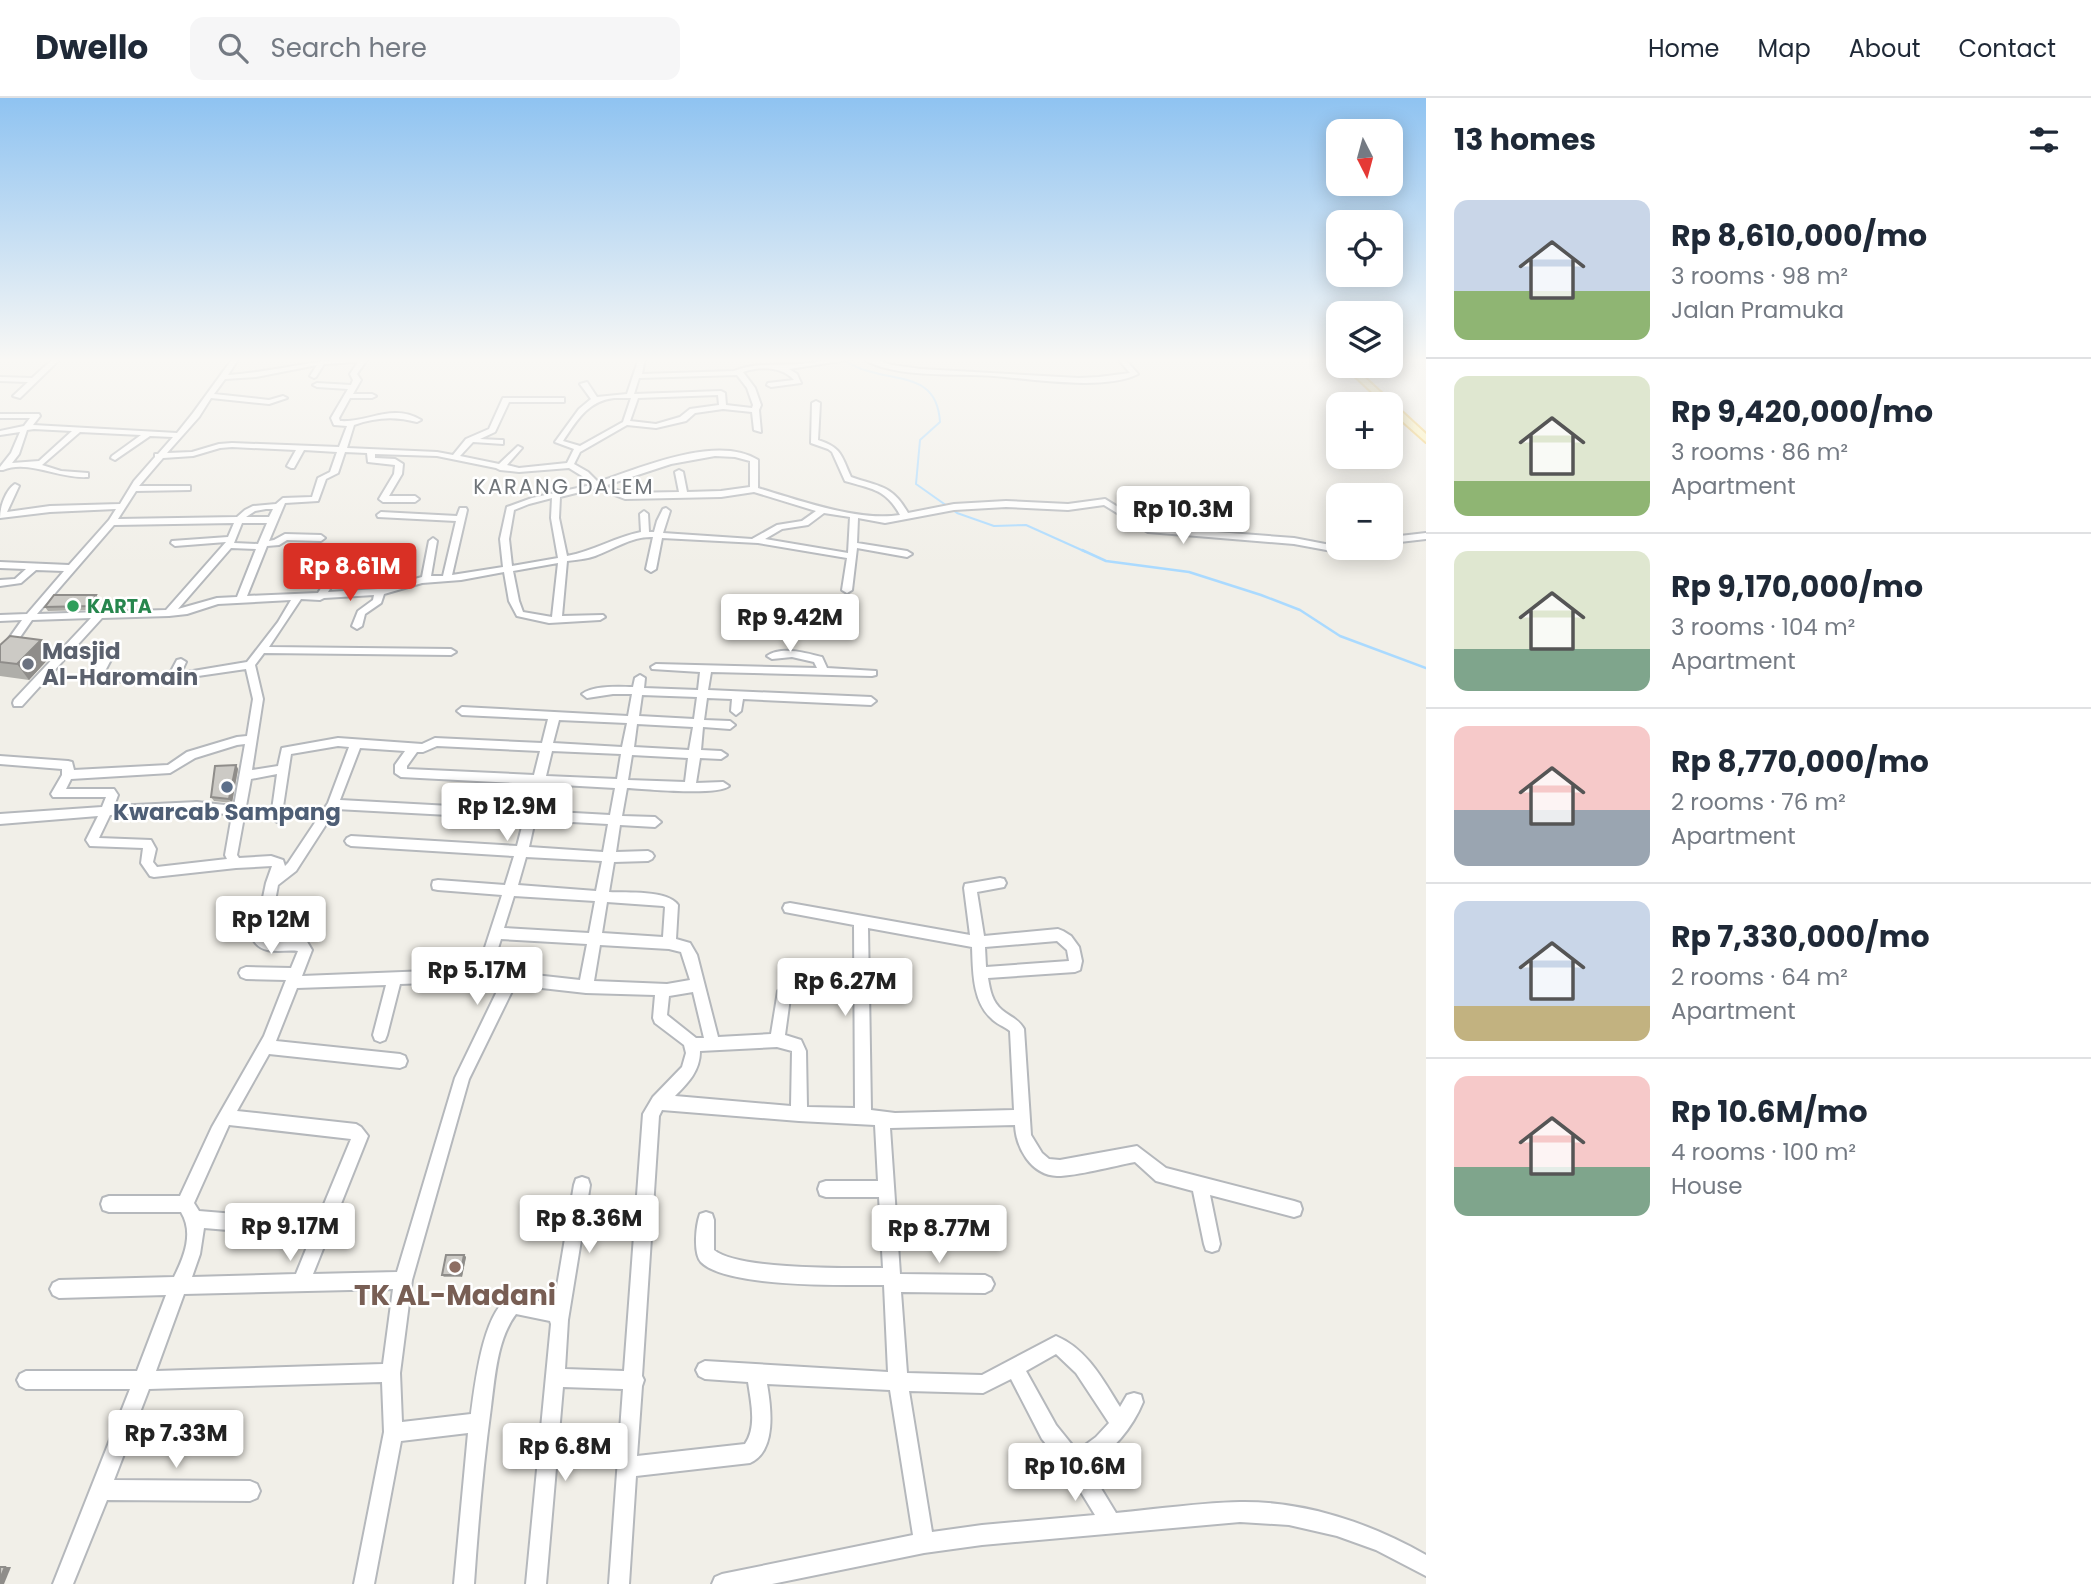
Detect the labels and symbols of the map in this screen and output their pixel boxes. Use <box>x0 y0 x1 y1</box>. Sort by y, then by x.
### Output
north arrow <box>1326 119 1404 196</box>
district label: KARANG DALEM <box>473 472 655 501</box>
pin: Rp 10.3M <box>1111 486 1255 546</box>
pin: Rp 8.61M <box>278 544 422 603</box>
place label: KARTA <box>87 593 152 620</box>
pin: Rp 9.42M <box>718 594 862 654</box>
marker: KARTA <box>65 598 81 614</box>
place label: Masjid Al-Haromain <box>42 635 198 693</box>
marker: Masjid Al-Haromain <box>20 656 36 672</box>
marker: Kwarcab Sampang <box>219 779 235 795</box>
pin: Rp 12.9M <box>435 784 579 843</box>
place label: Kwarcab Sampang <box>113 796 341 828</box>
pin: Rp 12M <box>214 896 328 956</box>
pin: Rp 5.17M <box>405 948 549 1007</box>
pin: Rp 6.27M <box>773 958 917 1018</box>
pin: Rp 8.36M <box>517 1196 661 1255</box>
pin: Rp 9.17M <box>218 1204 362 1263</box>
pin: Rp 8.77M <box>867 1206 1011 1265</box>
marker: TK AL-Madani <box>447 1259 463 1275</box>
place label: TK AL-Madani <box>354 1276 556 1315</box>
pin: Rp 7.33M <box>104 1410 248 1470</box>
pin: Rp 6.8M <box>500 1424 630 1483</box>
pin: Rp 10.6M <box>1003 1444 1147 1503</box>

